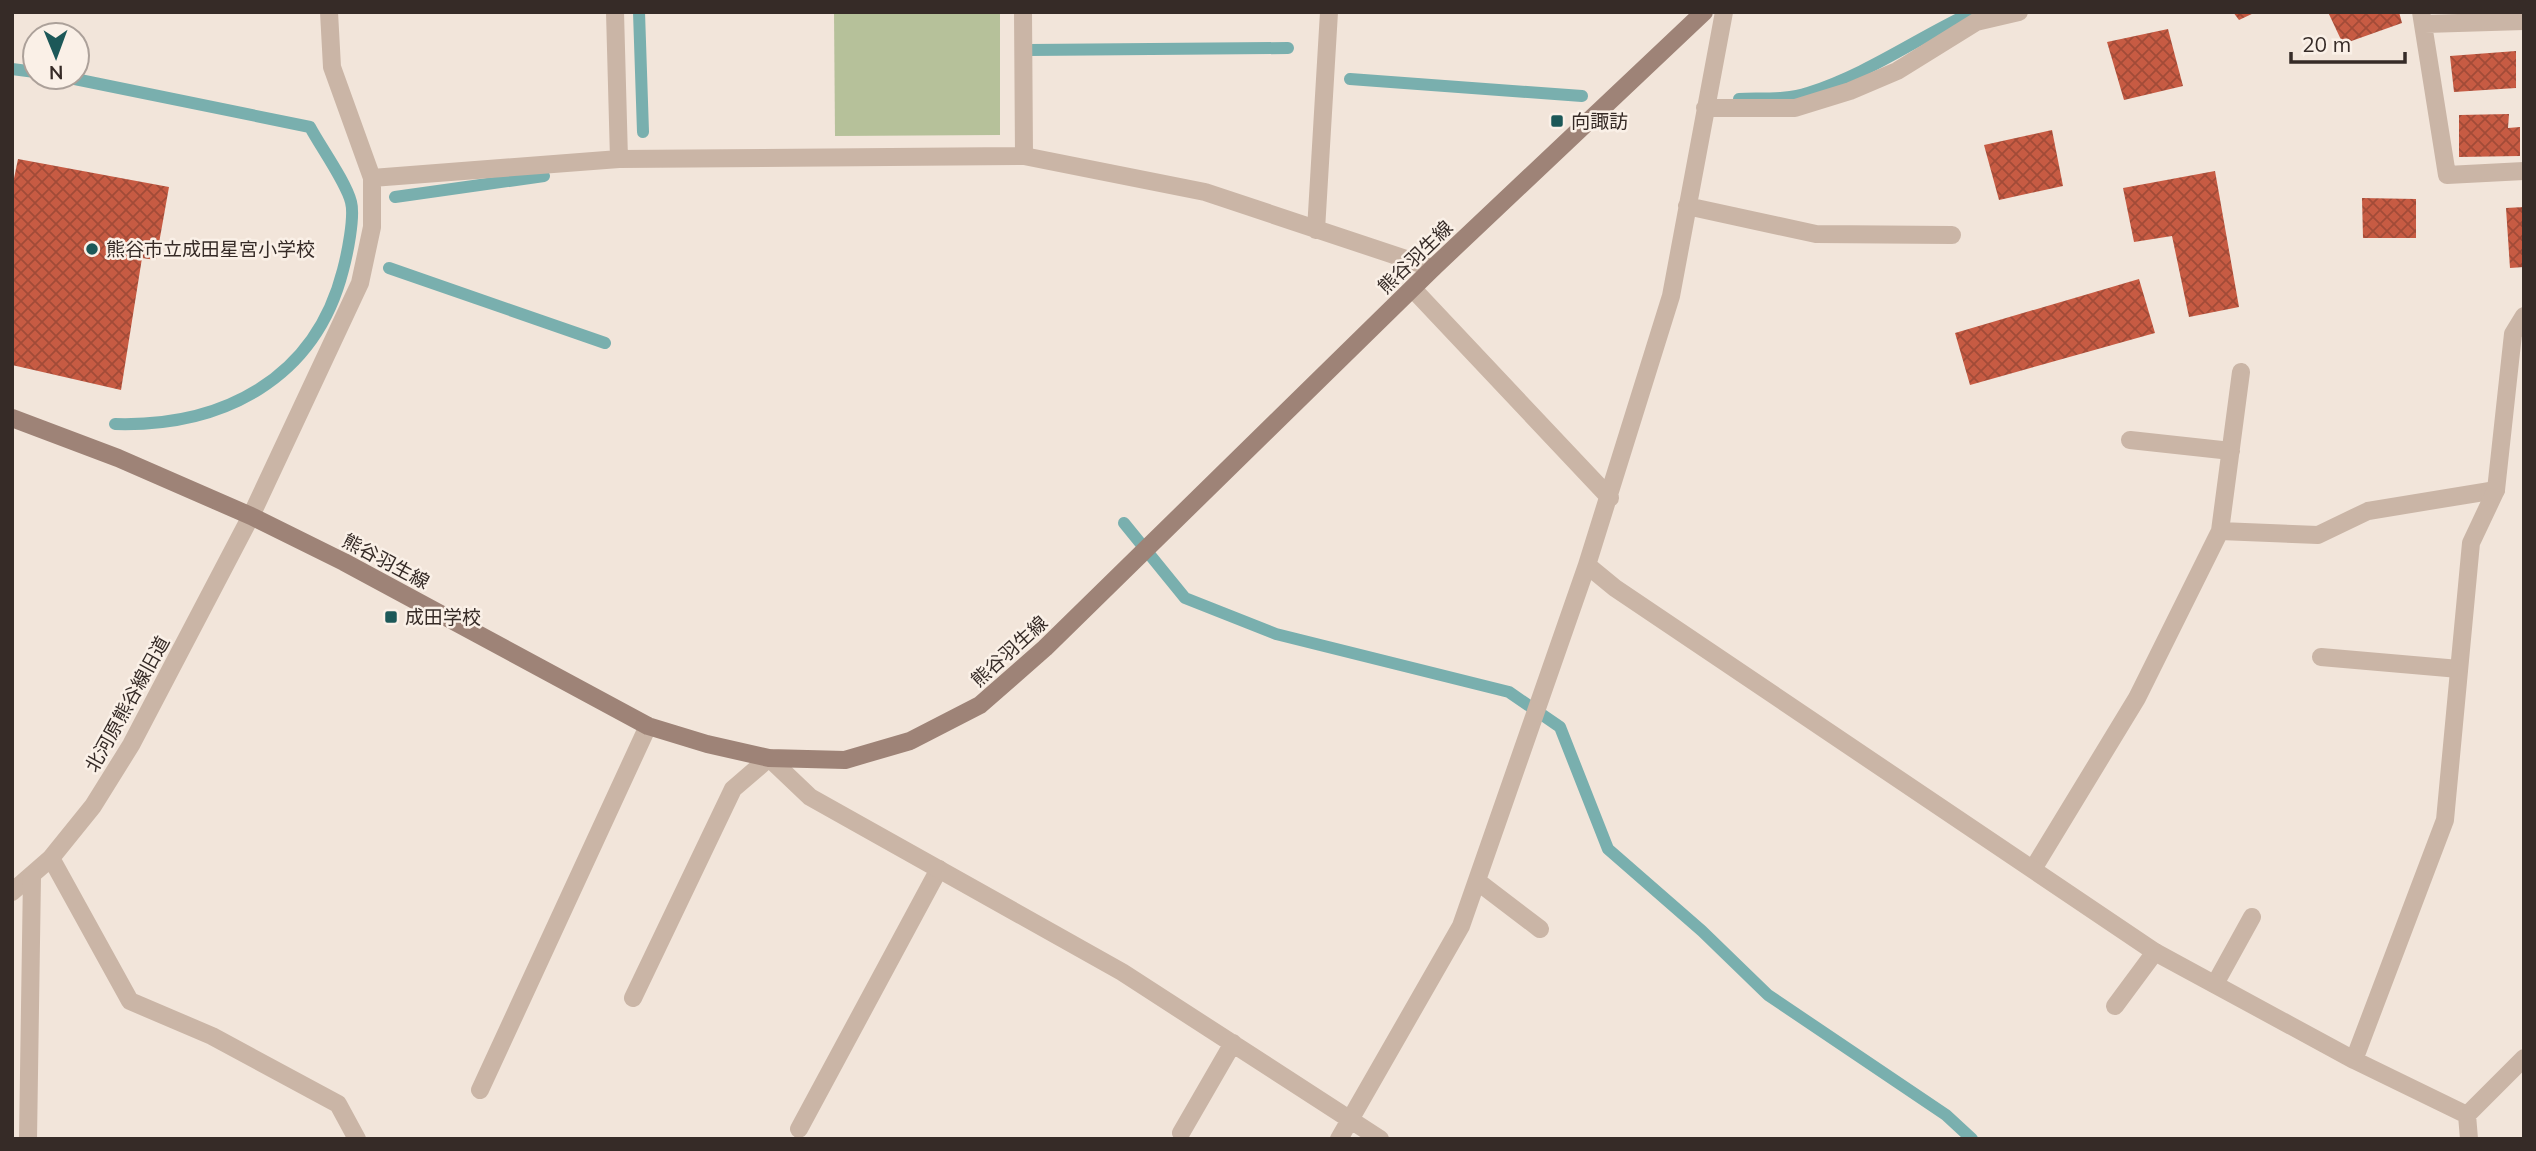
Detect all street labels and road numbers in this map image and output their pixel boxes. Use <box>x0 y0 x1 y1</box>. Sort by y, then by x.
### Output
street label: 熊谷羽生線 <box>1372 215 1458 299</box>
street label: 熊谷羽生線 <box>338 528 434 594</box>
street label: 熊谷羽生線 <box>966 610 1052 692</box>
street label: 北河原熊谷線旧道 <box>80 632 174 776</box>

